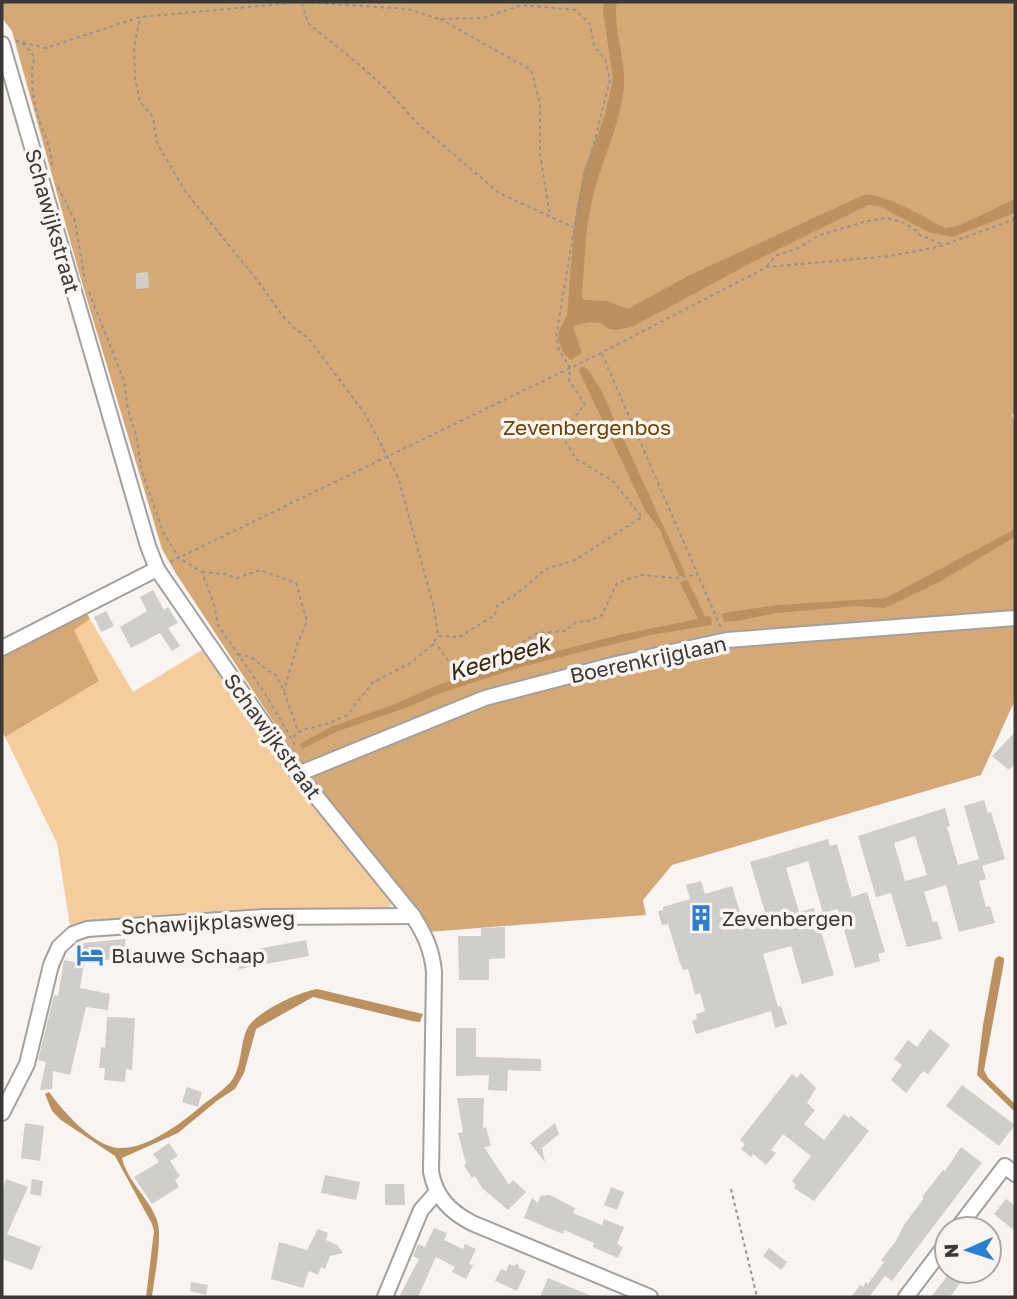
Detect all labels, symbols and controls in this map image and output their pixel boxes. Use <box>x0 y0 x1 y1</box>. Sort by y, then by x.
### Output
street label: Schawijkstraat <box>20 146 86 296</box>
park label: Zevenbergenbos <box>503 414 671 440</box>
water label: Keerbeek <box>445 628 555 686</box>
street label: Boerenkrijglaan <box>567 630 729 688</box>
street label: Schawijkstraat <box>219 668 327 804</box>
building icon: Zevenbergen <box>686 903 716 933</box>
street label: Schawijkplasweg <box>120 904 296 940</box>
place label: Zevenbergen <box>722 905 853 931</box>
hotel icon: Blauwe Schaap <box>75 940 105 970</box>
place label: Blauwe Schaap <box>111 942 265 968</box>
north arrow <box>933 1215 1003 1285</box>
text: N <box>939 1243 962 1259</box>

